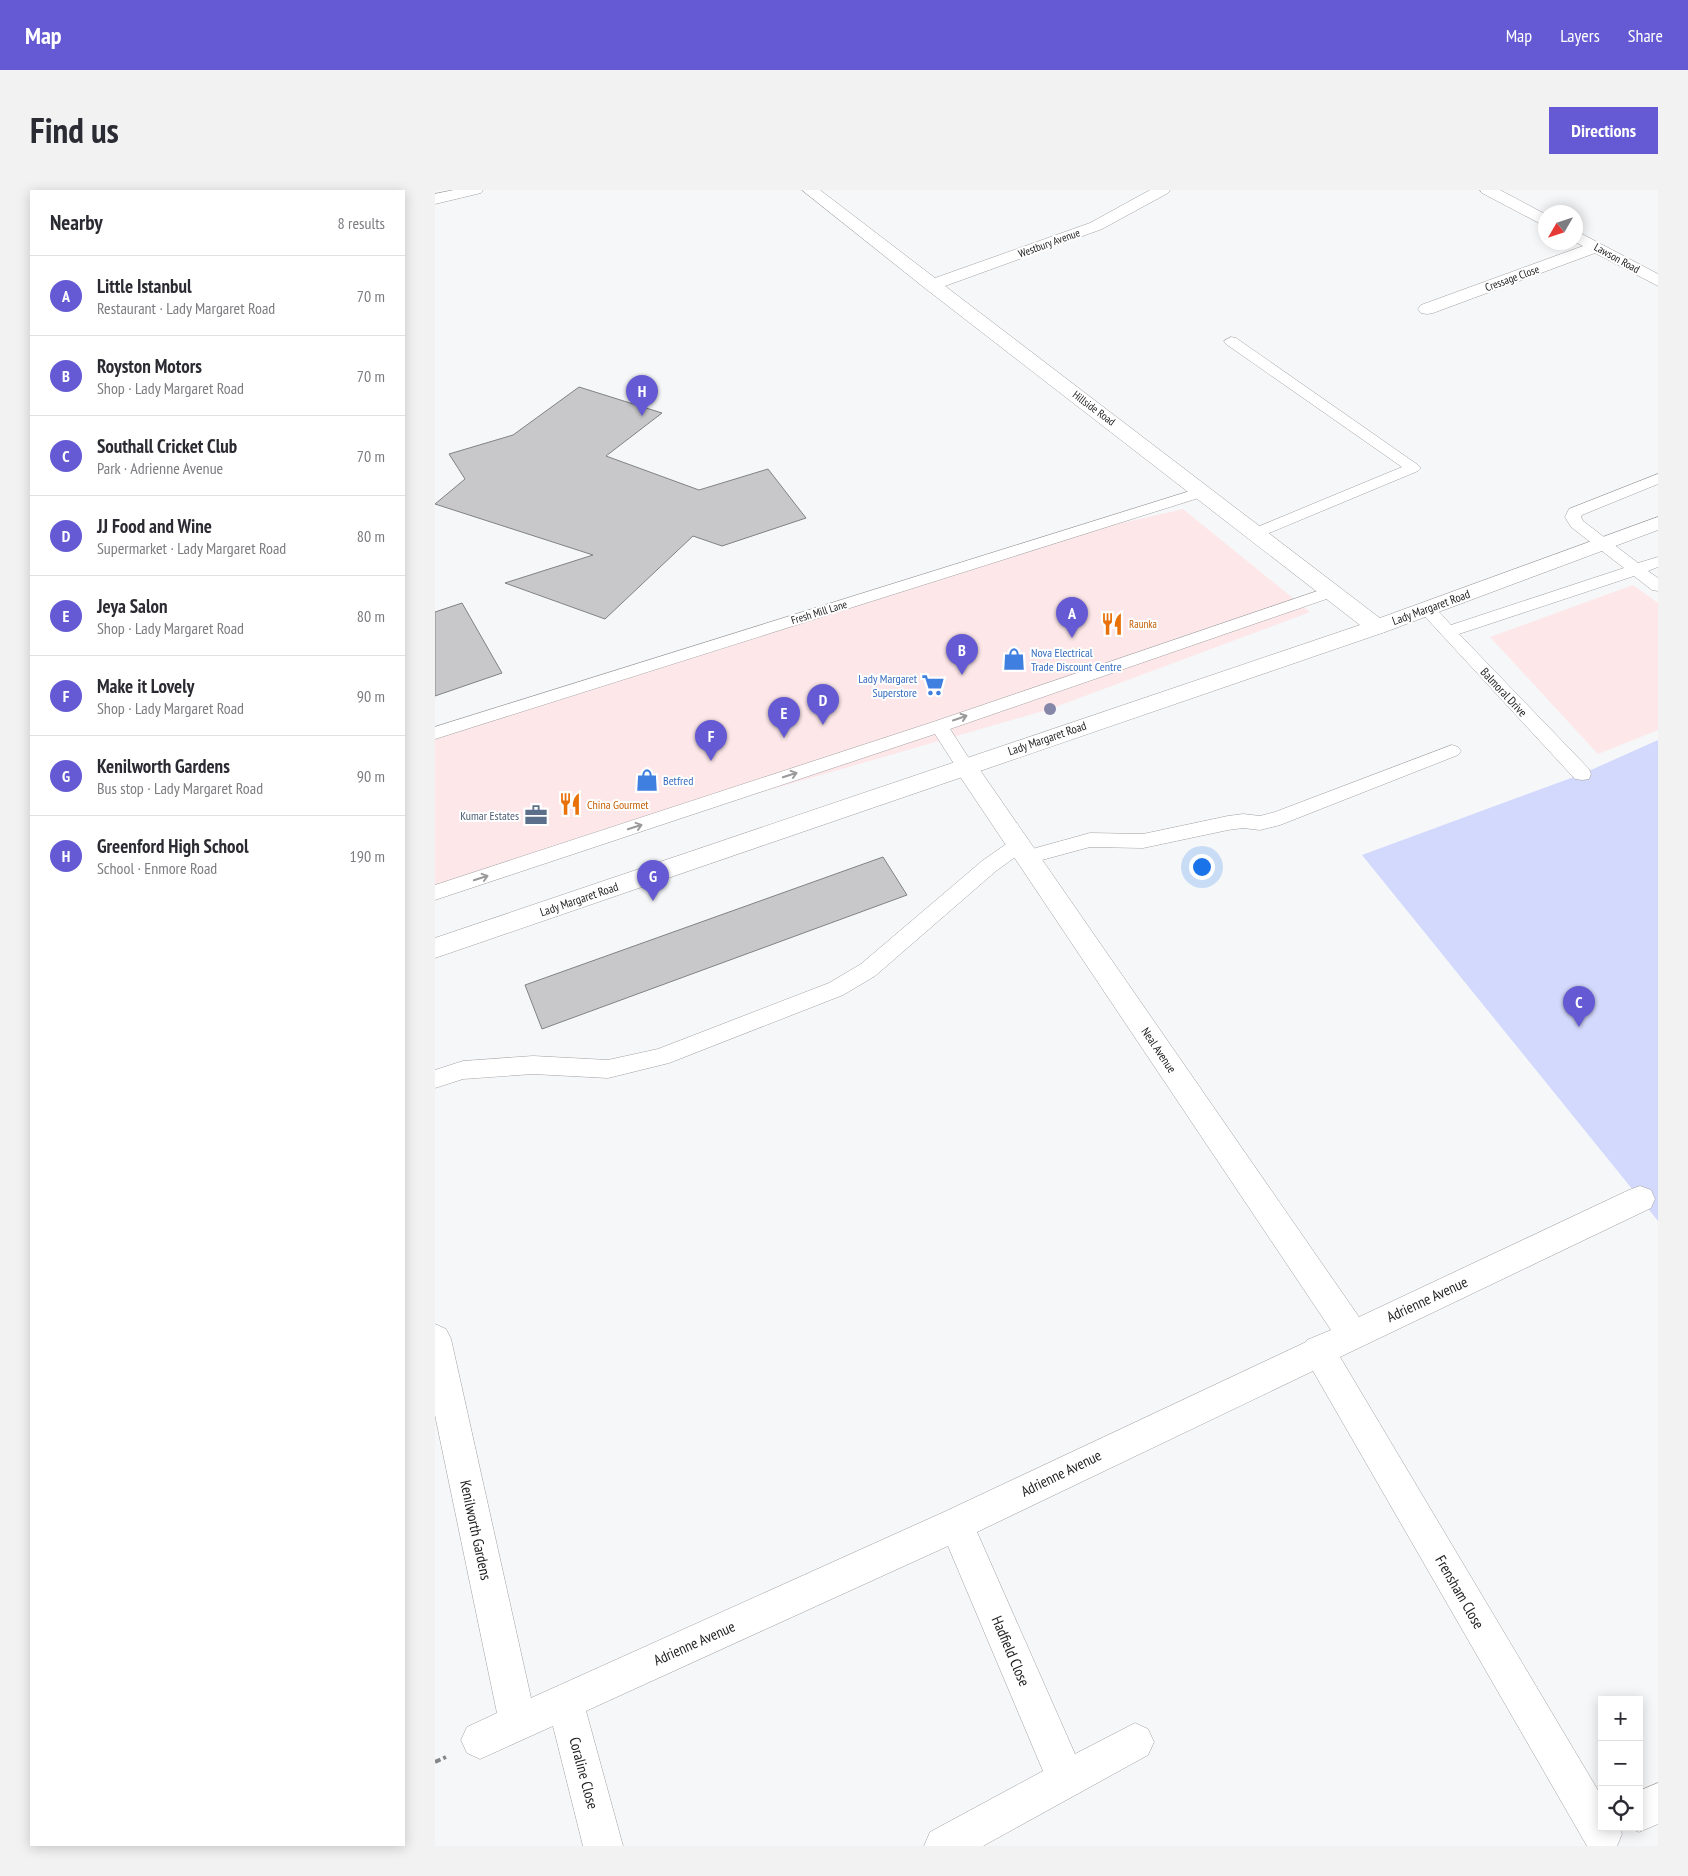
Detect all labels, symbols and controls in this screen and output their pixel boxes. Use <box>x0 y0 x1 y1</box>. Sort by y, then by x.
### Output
text: Map <box>25 20 62 51</box>
text: Map <box>1506 24 1532 47</box>
text: Layers <box>1560 24 1600 47</box>
text: Share <box>1628 24 1663 47</box>
text: Find us <box>30 107 119 153</box>
button: Directions <box>1549 107 1658 154</box>
north arrow <box>1538 205 1583 250</box>
text: Nearby <box>50 209 103 236</box>
text: 8 results <box>338 213 385 233</box>
street label: Westbury Avenue <box>1016 225 1082 261</box>
street label: Lawson Road <box>1592 240 1642 276</box>
street label: Cressage Close <box>1483 262 1541 294</box>
text: Little Istanbul <box>97 274 192 298</box>
text: A <box>62 286 70 306</box>
text: 70 m <box>357 286 385 306</box>
text: Restaurant · Lady Margaret Road <box>97 298 275 318</box>
text: Royston Motors <box>97 354 202 378</box>
text: B <box>62 366 70 386</box>
text: 70 m <box>357 366 385 386</box>
pin: H <box>626 375 658 416</box>
text: Shop · Lady Margaret Road <box>97 378 244 398</box>
street label: Hillside Road <box>1070 387 1118 429</box>
text: Southall Cricket Club <box>97 434 237 458</box>
text: C <box>62 446 70 466</box>
text: 70 m <box>357 446 385 466</box>
text: Park · Adrienne Avenue <box>97 458 223 478</box>
text: JJ Food and Wine <box>97 514 212 538</box>
text: D <box>62 526 70 546</box>
text: 80 m <box>357 526 385 546</box>
text: Supermarket · Lady Margaret Road <box>97 538 286 558</box>
street label: Lady Margaret Road <box>1390 586 1472 628</box>
text: Jeya Salon <box>97 594 168 618</box>
street label: Fresh Mill Lane <box>789 597 849 627</box>
pin: A <box>1056 597 1088 638</box>
text: E <box>63 606 69 626</box>
text: 80 m <box>357 606 385 626</box>
restaurant icon: Raunka <box>1099 611 1125 637</box>
place label: Raunka <box>1129 617 1157 631</box>
text: Shop · Lady Margaret Road <box>97 618 244 638</box>
pin: B <box>946 634 978 675</box>
place label: Nova Electrical Trade Discount Centre <box>1031 645 1122 674</box>
shop icon: Nova Electrical Trade Discount Centre <box>1001 646 1027 672</box>
street label: Balmoral Drive <box>1478 664 1530 720</box>
place label: Lady Margaret Superstore <box>858 671 918 700</box>
supermarket icon: Lady Margaret Superstore <box>920 672 946 698</box>
text: Make it Lovely <box>97 674 194 698</box>
pin: D <box>807 684 839 725</box>
text: F <box>63 686 69 706</box>
text: 90 m <box>357 686 385 706</box>
pin: E <box>768 697 800 738</box>
text: Shop · Lady Margaret Road <box>97 698 244 718</box>
one-way arrow <box>952 713 968 723</box>
street label: Lady Margaret Road <box>1006 718 1088 758</box>
pin: F <box>695 720 727 761</box>
text: Kenilworth Gardens <box>97 754 230 778</box>
text: G <box>62 766 70 786</box>
text: 90 m <box>357 766 385 786</box>
shop icon: Betfred <box>634 767 660 793</box>
one-way arrow <box>781 770 797 780</box>
place label: Betfred <box>663 773 693 788</box>
text: Bus stop · Lady Margaret Road <box>97 778 263 798</box>
restaurant icon: China Gourmet <box>557 791 583 817</box>
place label: China Gourmet <box>587 797 649 812</box>
office icon: Kumar Estates <box>523 802 549 828</box>
place label: Kumar Estates <box>460 808 519 823</box>
one-way arrow <box>627 821 643 831</box>
text: Greenford High School <box>97 834 249 858</box>
text: H <box>62 846 70 866</box>
text: 190 m <box>350 846 385 866</box>
your location <box>1189 854 1215 880</box>
text: School · Enmore Road <box>97 858 217 878</box>
pin: G <box>637 860 669 901</box>
one-way arrow <box>473 873 489 882</box>
street label: Lady Margaret Road <box>538 879 620 919</box>
pin: C <box>1563 986 1595 1027</box>
street label: Neal Avenue <box>1138 1024 1180 1076</box>
street label: Adrienne Avenue <box>1383 1272 1471 1326</box>
street label: Adrienne Avenue <box>1018 1445 1104 1501</box>
street label: Kenilworth Gardens <box>456 1478 496 1582</box>
street label: Frensham Close <box>1431 1552 1489 1632</box>
street label: Hadfield Close <box>988 1613 1034 1689</box>
street label: Adrienne Avenue <box>650 1617 738 1669</box>
map controls <box>1598 1696 1643 1831</box>
button: + <box>1598 1696 1643 1741</box>
street label: Coraline Close <box>565 1735 603 1811</box>
button: − <box>1598 1741 1643 1786</box>
button: locate <box>1598 1786 1643 1831</box>

